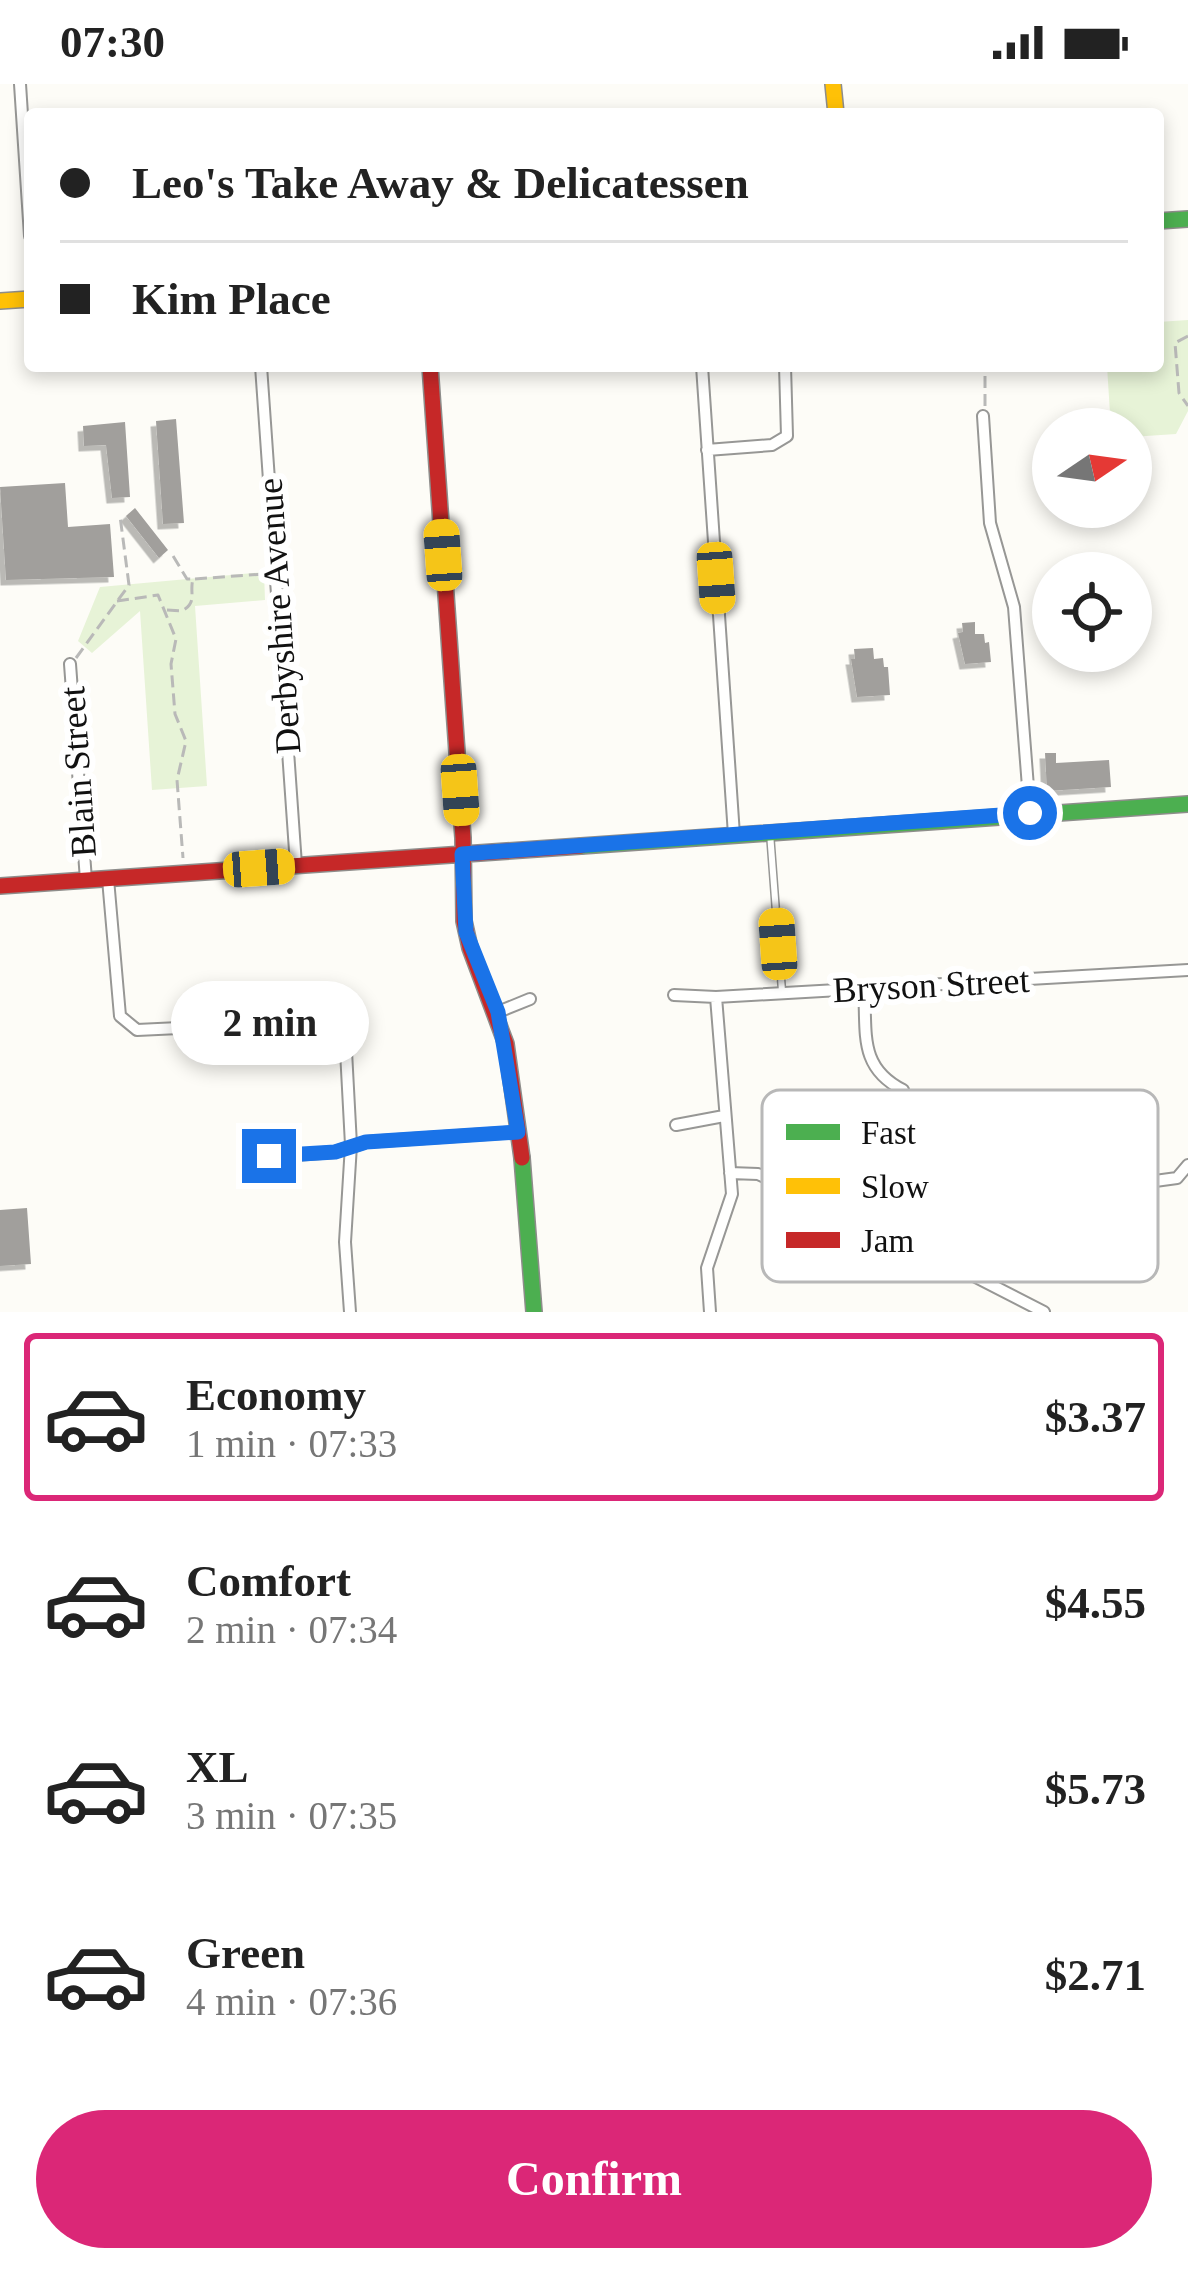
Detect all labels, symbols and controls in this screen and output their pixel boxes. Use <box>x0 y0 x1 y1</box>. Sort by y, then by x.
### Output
text: 07:30 <box>60 17 165 67</box>
text: Leo's Take Away & Delicatessen <box>132 158 749 208</box>
text: Kim Place <box>132 274 331 324</box>
north arrow <box>1032 408 1152 528</box>
map controls <box>1032 408 1152 672</box>
street label: Derbyshire Avenue <box>249 477 309 755</box>
car <box>423 518 463 592</box>
car <box>696 541 736 615</box>
button: locate <box>1032 552 1152 672</box>
street label: Blain Street <box>52 685 104 859</box>
car <box>440 753 480 827</box>
route start <box>1003 786 1057 840</box>
car <box>222 848 296 888</box>
car <box>758 907 798 981</box>
street label: Bryson Street <box>832 960 1030 1010</box>
callout: 2 min <box>170 982 368 1066</box>
text: 2 min <box>223 1001 317 1044</box>
legend <box>762 1090 1158 1282</box>
text: Fast <box>861 1115 916 1151</box>
route end <box>242 1129 296 1183</box>
text: Slow <box>861 1169 929 1205</box>
text: Jam <box>861 1223 914 1259</box>
icon: car <box>42 1363 150 1471</box>
text: Economy <box>186 1370 366 1420</box>
text: $3.37 <box>1045 1392 1146 1442</box>
text: 1 min · 07:33 <box>186 1422 397 1465</box>
icon: car <box>42 1549 150 1657</box>
text: Comfort <box>186 1556 351 1606</box>
text: $4.55 <box>1045 1578 1146 1628</box>
text: 2 min · 07:34 <box>186 1608 397 1651</box>
icon: car <box>42 1735 150 1843</box>
text: XL <box>186 1742 249 1792</box>
text: $5.73 <box>1045 1764 1146 1814</box>
text: 3 min · 07:35 <box>186 1794 397 1837</box>
icon: car <box>42 1921 150 2029</box>
text: Green <box>186 1928 305 1978</box>
text: $2.71 <box>1045 1950 1146 2000</box>
text: 4 min · 07:36 <box>186 1980 397 2023</box>
button: Confirm <box>36 2110 1152 2248</box>

